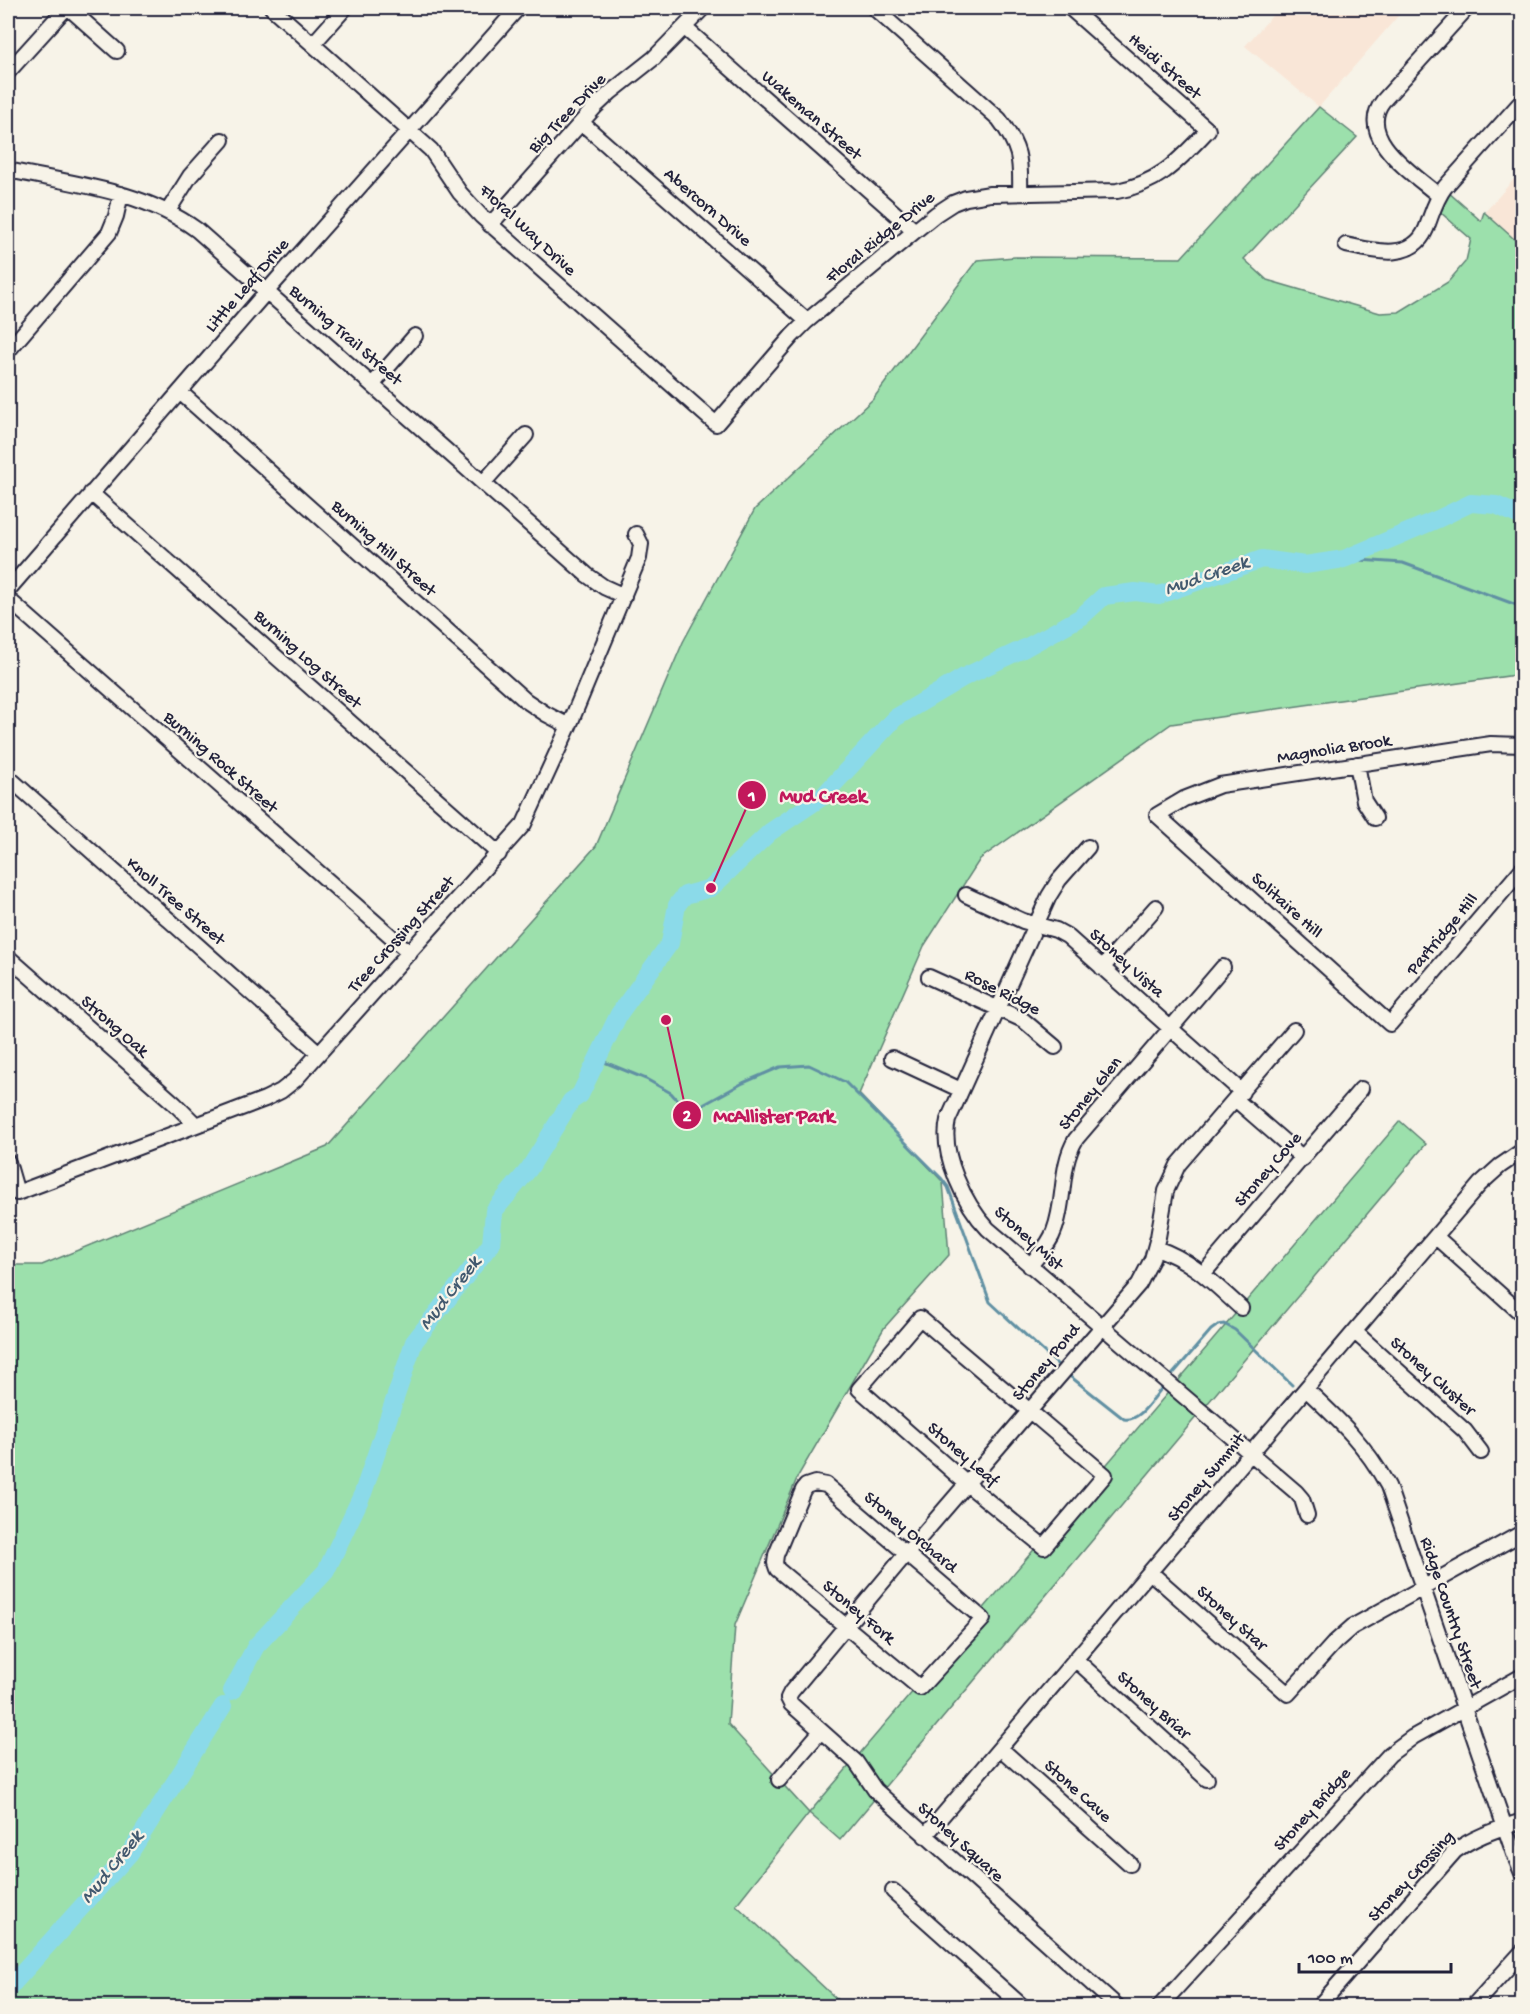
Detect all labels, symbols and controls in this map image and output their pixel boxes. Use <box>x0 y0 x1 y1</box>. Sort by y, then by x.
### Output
street label: Heidi Street <box>1123 29 1206 106</box>
street label: Wakeman Street <box>756 67 867 166</box>
street label: Big Tree Drive <box>524 69 612 159</box>
street label: Abercorn Drive <box>659 164 756 252</box>
street label: Floral Way Drive <box>473 180 580 282</box>
street label: Floral Ridge Drive <box>822 187 940 289</box>
street label: Little Leaf Drive <box>202 234 295 337</box>
street label: Burning Trail Street <box>283 281 407 392</box>
street label: Burning Hill Street <box>325 496 441 603</box>
water label: Mud Creek <box>1162 551 1254 602</box>
street label: Burning Log Street <box>248 605 367 715</box>
street label: Burning Rock Street <box>158 707 283 819</box>
street label: Magnolia Brook <box>1276 730 1394 769</box>
callout: Mud Creek <box>737 776 878 814</box>
text: 1 <box>747 787 756 808</box>
text: Mud Creek <box>779 787 869 810</box>
street label: Knoll Tree Street <box>121 853 230 952</box>
street label: Solitaire Hill <box>1246 868 1326 944</box>
street label: Tree Crossing Street <box>343 871 461 998</box>
street label: Partridge Hill <box>1402 890 1483 981</box>
street label: Stoney Vista <box>1084 925 1169 1004</box>
street label: Rose Ridge <box>961 965 1044 1021</box>
street label: Strong Oak <box>76 992 154 1064</box>
street label: Stoney Glen <box>1055 1052 1127 1135</box>
callout: McAllister Park <box>672 1096 847 1134</box>
text: 2 <box>683 1107 692 1128</box>
text: McAllister Park <box>713 1107 837 1130</box>
street label: Stoney Cove <box>1231 1128 1308 1212</box>
street label: Stoney Mist <box>989 1202 1068 1277</box>
water label: Mud Creek <box>415 1251 488 1335</box>
street label: Stoney Pond <box>1009 1319 1086 1406</box>
street label: Stoney Cluster <box>1385 1333 1480 1422</box>
street label: Stoney Leaf <box>922 1418 1003 1493</box>
street label: Stoney Summit <box>1164 1428 1251 1527</box>
street label: Stoney Orchard <box>859 1488 962 1579</box>
street label: Ridge Country Street <box>1414 1535 1486 1693</box>
street label: Stoney Fork <box>817 1576 900 1651</box>
street label: Stoney Star <box>1191 1582 1272 1657</box>
street label: Stoney Briar <box>1112 1667 1195 1746</box>
street label: Stone Cave <box>1039 1756 1116 1828</box>
street label: Stoney Bridge <box>1270 1763 1357 1856</box>
street label: Stoney Square <box>912 1799 1008 1888</box>
water label: Mud Creek <box>77 1825 151 1909</box>
street label: Stoney Crossing <box>1364 1827 1460 1927</box>
scale bar <box>1299 1936 1450 1974</box>
text: 100 m <box>1307 1949 1353 1970</box>

